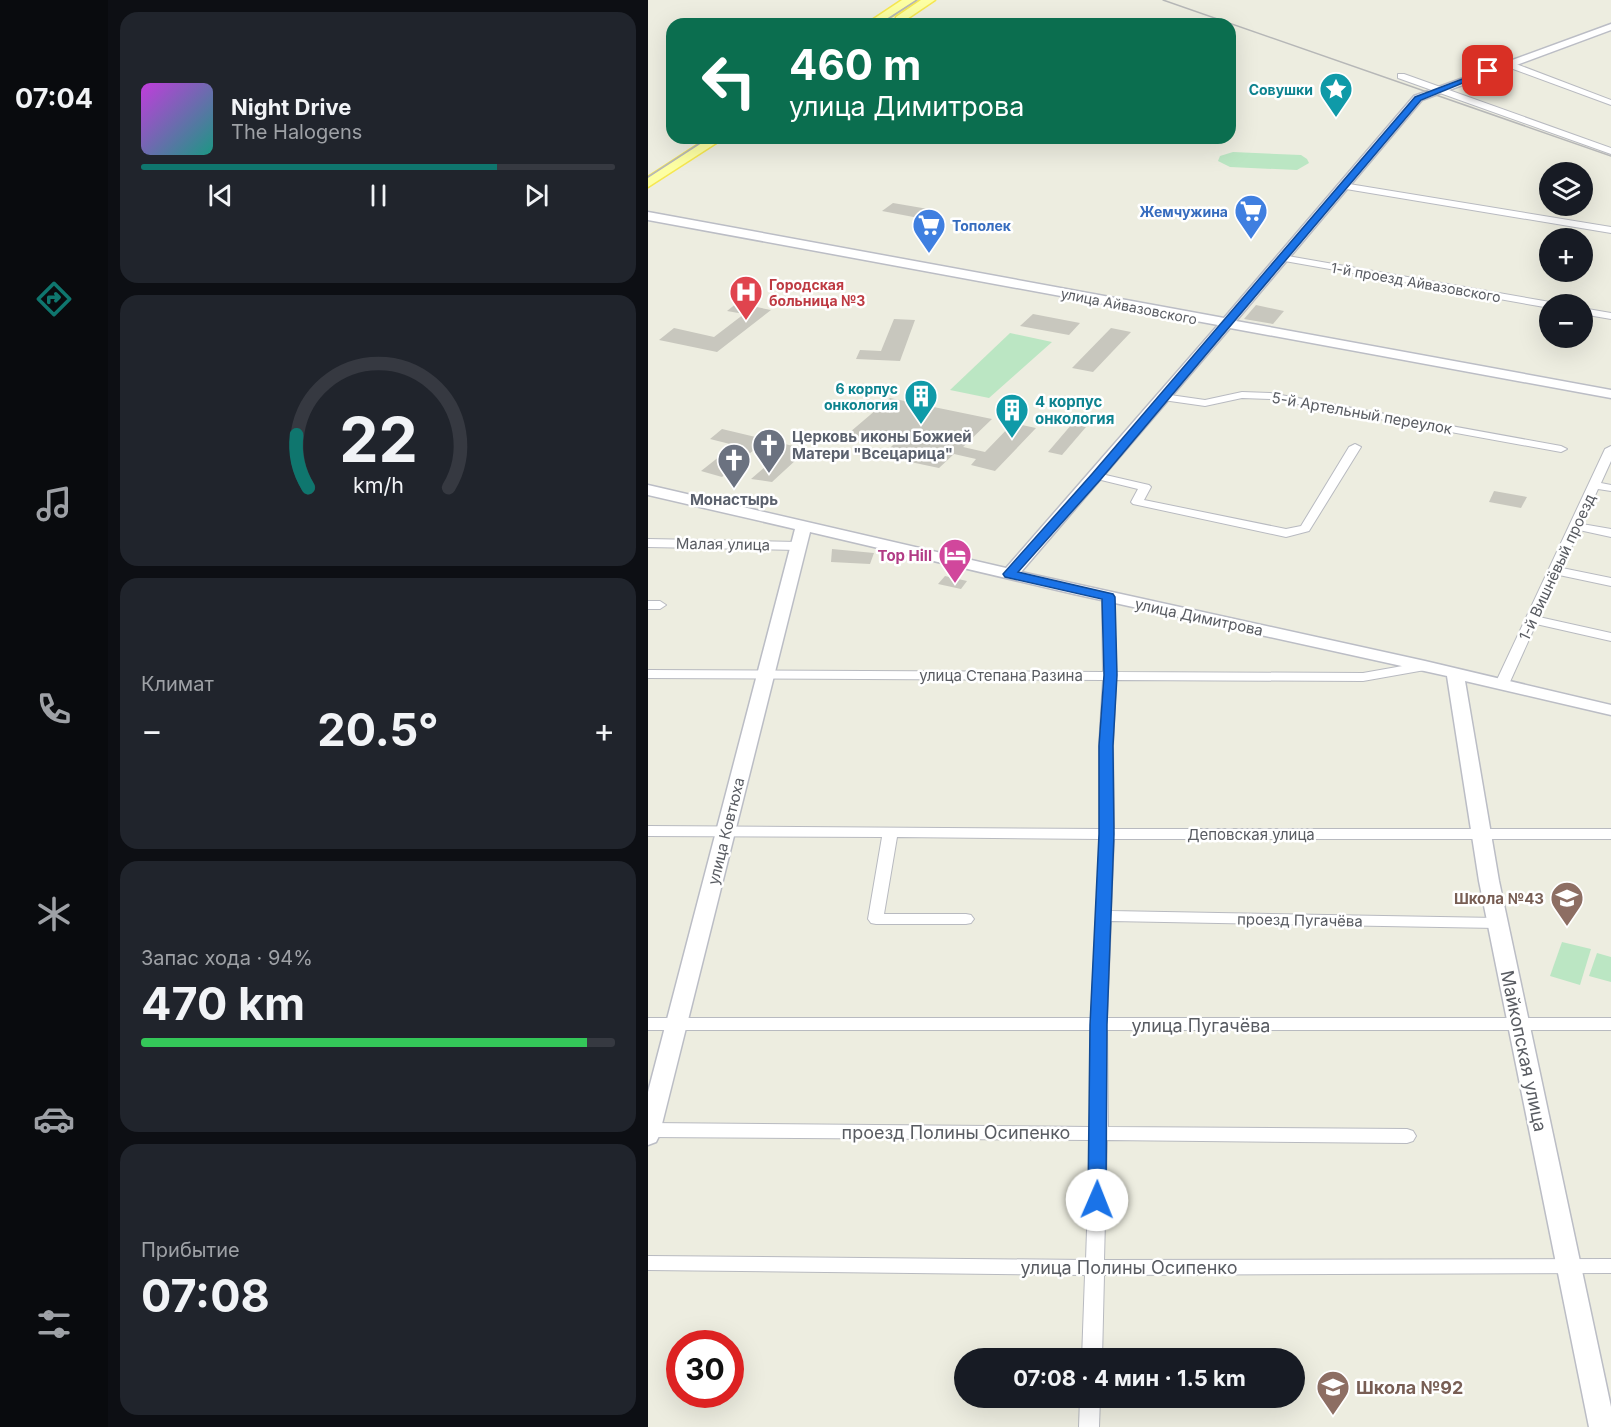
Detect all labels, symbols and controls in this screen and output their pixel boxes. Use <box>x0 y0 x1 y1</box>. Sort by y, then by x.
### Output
text: 460 m <box>789 39 921 90</box>
icon: left <box>690 42 768 120</box>
pin <box>1462 45 1513 96</box>
icon: arrive <box>1471 54 1504 87</box>
place icon: Совушки <box>1318 71 1354 118</box>
place label: Совушки <box>1249 81 1313 98</box>
text: 07:04 <box>15 82 93 115</box>
text: улица Димитрова <box>789 90 1024 123</box>
text: Night Drive <box>231 94 351 120</box>
text: The Halogens <box>231 120 362 144</box>
map controls <box>1539 162 1593 348</box>
button: layers <box>1539 162 1593 216</box>
icon: previous <box>204 179 237 212</box>
icon: pause <box>362 179 395 212</box>
icon: next <box>520 179 553 212</box>
supermarket icon: Жемчужина <box>1233 193 1269 240</box>
place label: Жемчужина <box>1139 203 1228 220</box>
supermarket icon: Тополек <box>911 207 947 254</box>
place label: Тополек <box>952 217 1012 234</box>
button: + <box>1539 228 1593 282</box>
street label: 1-й проезд Айвазовского <box>1330 259 1502 305</box>
hospital icon: Городская больница №3 <box>728 274 764 321</box>
place label: Городская больница №3 <box>769 276 865 309</box>
icon: directions <box>33 278 75 320</box>
street label: улица Айвазовского <box>1059 284 1199 328</box>
button: − <box>1539 294 1593 348</box>
building icon: 6 корпус онкология <box>903 378 939 425</box>
place label: 6 корпус онкология <box>824 380 898 413</box>
street label: 5-й Артельный переулок <box>1270 388 1454 438</box>
building icon: 4 корпус онкология <box>994 392 1030 439</box>
place label: 4 корпус онкология <box>1035 392 1114 428</box>
text: 22 <box>339 402 417 477</box>
church icon: Церковь иконы Божией Матери "Всецарица" <box>751 427 787 474</box>
place label: Церковь иконы Божией Матери "Всецарица" <box>792 427 972 463</box>
church icon: Монастырь <box>716 442 752 489</box>
text: km/h <box>353 472 403 498</box>
icon: music <box>33 483 75 525</box>
place label: Монастырь <box>690 490 778 509</box>
street label: 1-й Вишнёвый проезд <box>1515 491 1599 643</box>
street label: Малая улица <box>676 534 770 554</box>
hotel icon: Top Hill <box>937 537 973 584</box>
place label: Top Hill <box>878 546 932 565</box>
street label: улица Димитрова <box>1133 594 1265 640</box>
street label: улица Степана Разина <box>919 666 1083 685</box>
text: Климат <box>141 672 214 696</box>
icon: phone <box>33 688 75 730</box>
text: 20.5° <box>317 702 439 757</box>
text: − <box>141 710 163 750</box>
text: + <box>593 710 615 750</box>
street label: улица Ковтюха <box>703 775 749 887</box>
street label: Деповская улица <box>1187 825 1315 844</box>
school or university icon: Школа №43 <box>1549 880 1585 927</box>
place label: Школа №43 <box>1454 889 1544 908</box>
icon: climate <box>33 893 75 935</box>
street label: проезд Пугачёва <box>1237 909 1363 931</box>
text: Запас хода · 94% <box>141 946 313 970</box>
street label: Майкопская улица <box>1497 969 1551 1133</box>
text: 470 km <box>141 976 305 1031</box>
street label: улица Пугачёва <box>1132 1015 1270 1036</box>
icon: car <box>33 1098 75 1140</box>
street label: проезд Полины Осипенко <box>842 1122 1070 1143</box>
position arrow <box>1065 1168 1129 1232</box>
text: Прибытие <box>141 1238 240 1262</box>
street label: улица Полины Осипенко <box>1021 1257 1237 1278</box>
text: 07:08 <box>141 1268 270 1323</box>
icon: filters <box>33 1303 75 1345</box>
speed limit sign: 30 <box>666 1330 744 1408</box>
text: 07:08 · 4 мин · 1.5 km <box>1013 1365 1246 1391</box>
school or university icon: Школа №92 <box>1315 1369 1351 1416</box>
place label: Школа №92 <box>1356 1377 1463 1398</box>

